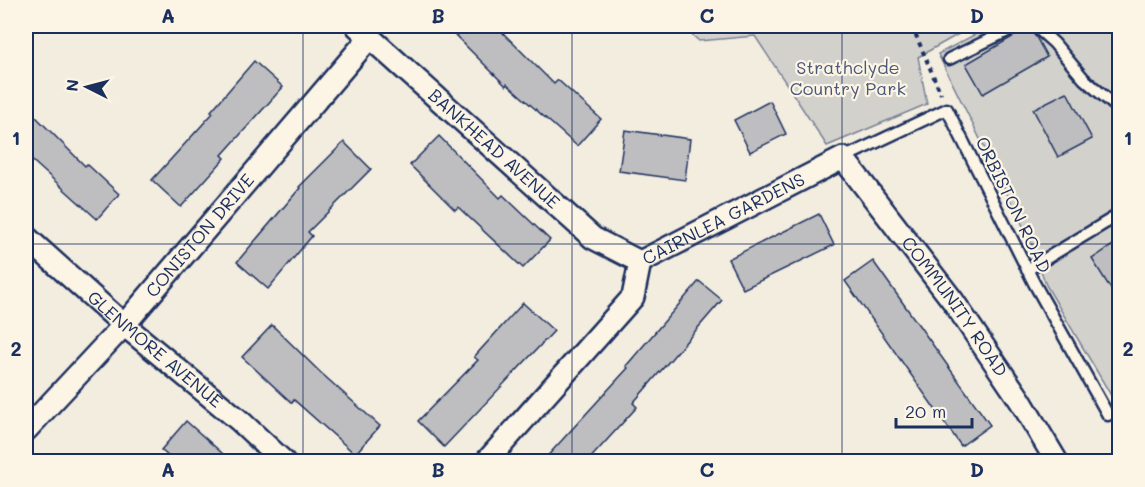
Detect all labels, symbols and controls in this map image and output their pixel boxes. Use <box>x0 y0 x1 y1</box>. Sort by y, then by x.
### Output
text: A <box>161 2 175 28</box>
text: B <box>431 2 445 28</box>
text: C <box>700 2 715 28</box>
text: D <box>970 2 984 28</box>
park label: Strathclyde Country Park <box>790 55 906 100</box>
north arrow <box>57 57 117 117</box>
text: N <box>61 78 83 93</box>
street label: BANKHEAD AVENUE <box>424 83 565 214</box>
text: 1 <box>12 124 20 150</box>
text: 1 <box>1124 124 1132 150</box>
street label: ORBISTON ROAD <box>970 132 1057 277</box>
street label: CAIRNLEA GARDENS <box>638 167 809 270</box>
street label: CONISTON DRIVE <box>140 168 259 302</box>
street label: COMMUNITY ROAD <box>897 231 1014 381</box>
street label: GLENMORE AVENUE <box>83 285 228 413</box>
text: 2 <box>10 335 22 361</box>
text: 2 <box>1122 335 1134 361</box>
scale bar <box>896 391 972 429</box>
text: 20 m <box>905 399 946 423</box>
text: A <box>161 456 175 482</box>
text: B <box>431 456 445 482</box>
text: C <box>700 456 715 482</box>
text: D <box>970 456 984 482</box>

